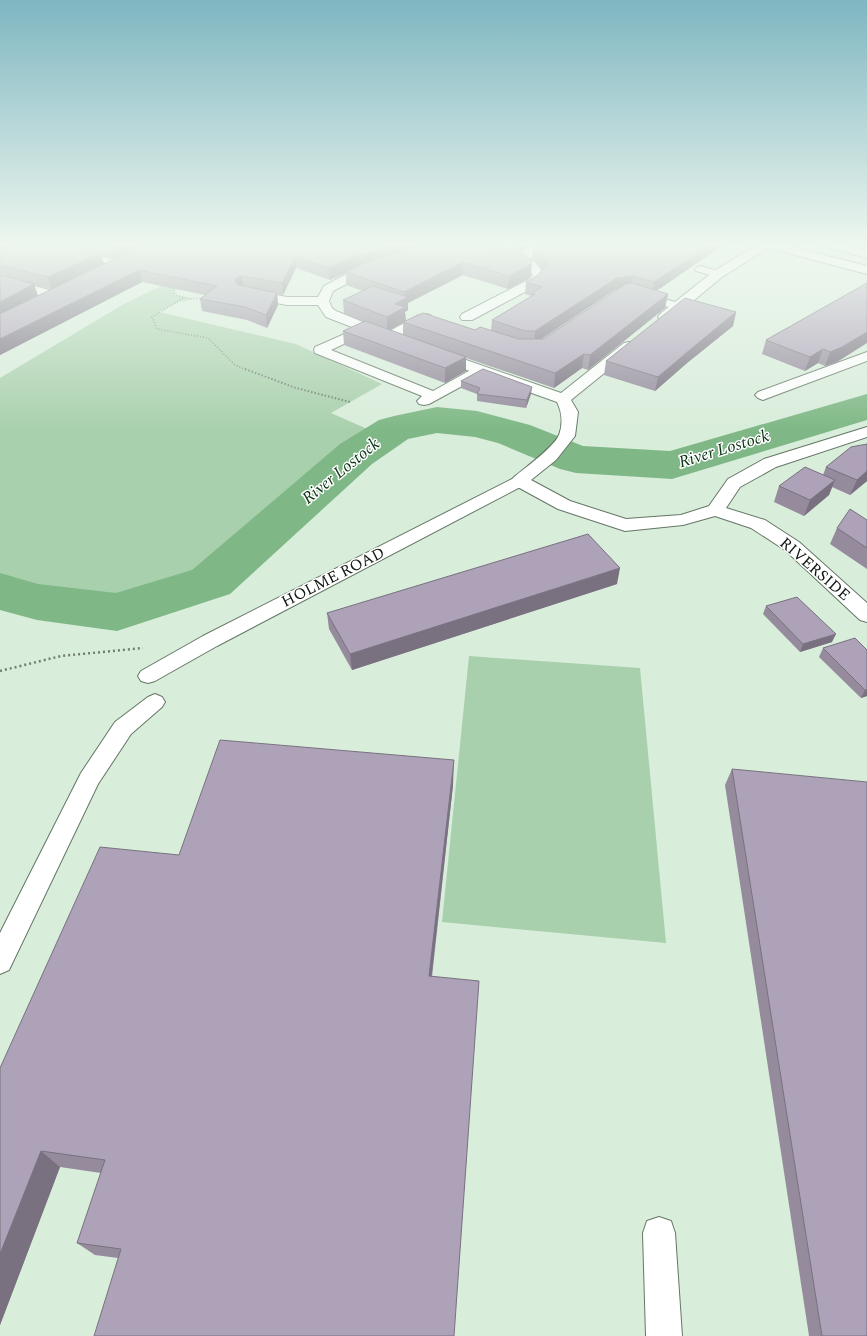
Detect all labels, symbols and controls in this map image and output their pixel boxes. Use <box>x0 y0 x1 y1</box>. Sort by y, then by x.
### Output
water label: River Lostock <box>675 423 773 475</box>
water label: River Lostock <box>296 431 386 511</box>
street label: RIVERSIDE <box>774 531 856 607</box>
street label: HOLME ROAD <box>277 541 389 613</box>

